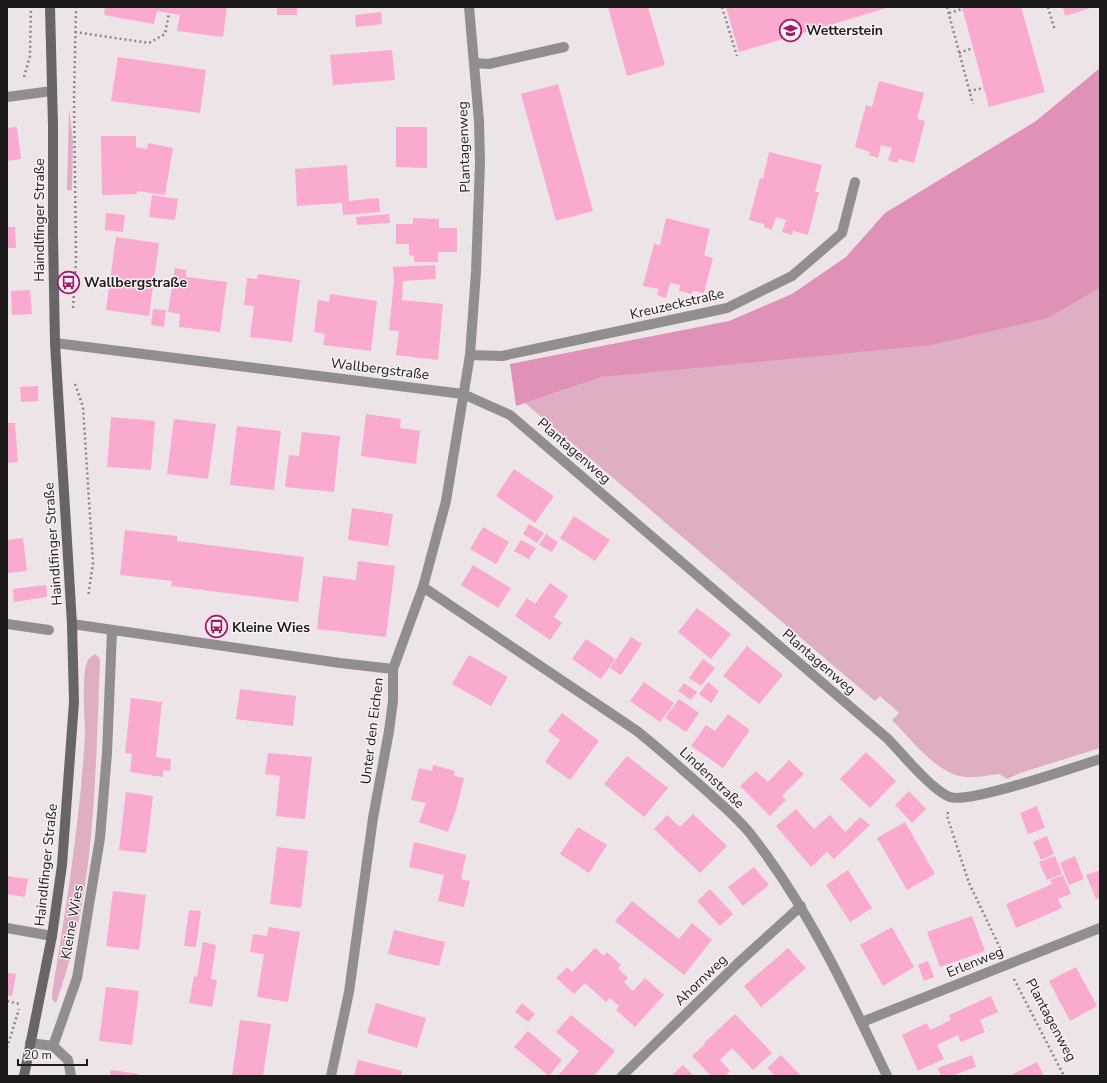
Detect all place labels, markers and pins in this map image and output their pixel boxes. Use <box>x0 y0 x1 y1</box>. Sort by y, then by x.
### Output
school or university icon: Wetterstein <box>778 17 804 43</box>
place label: Wetterstein <box>806 21 883 40</box>
bus stop icon: Wallbergstraße <box>56 269 82 295</box>
place label: Wallbergstraße <box>84 273 188 292</box>
bus stop icon: Kleine Wies <box>204 614 230 640</box>
place label: Kleine Wies <box>232 618 310 637</box>

